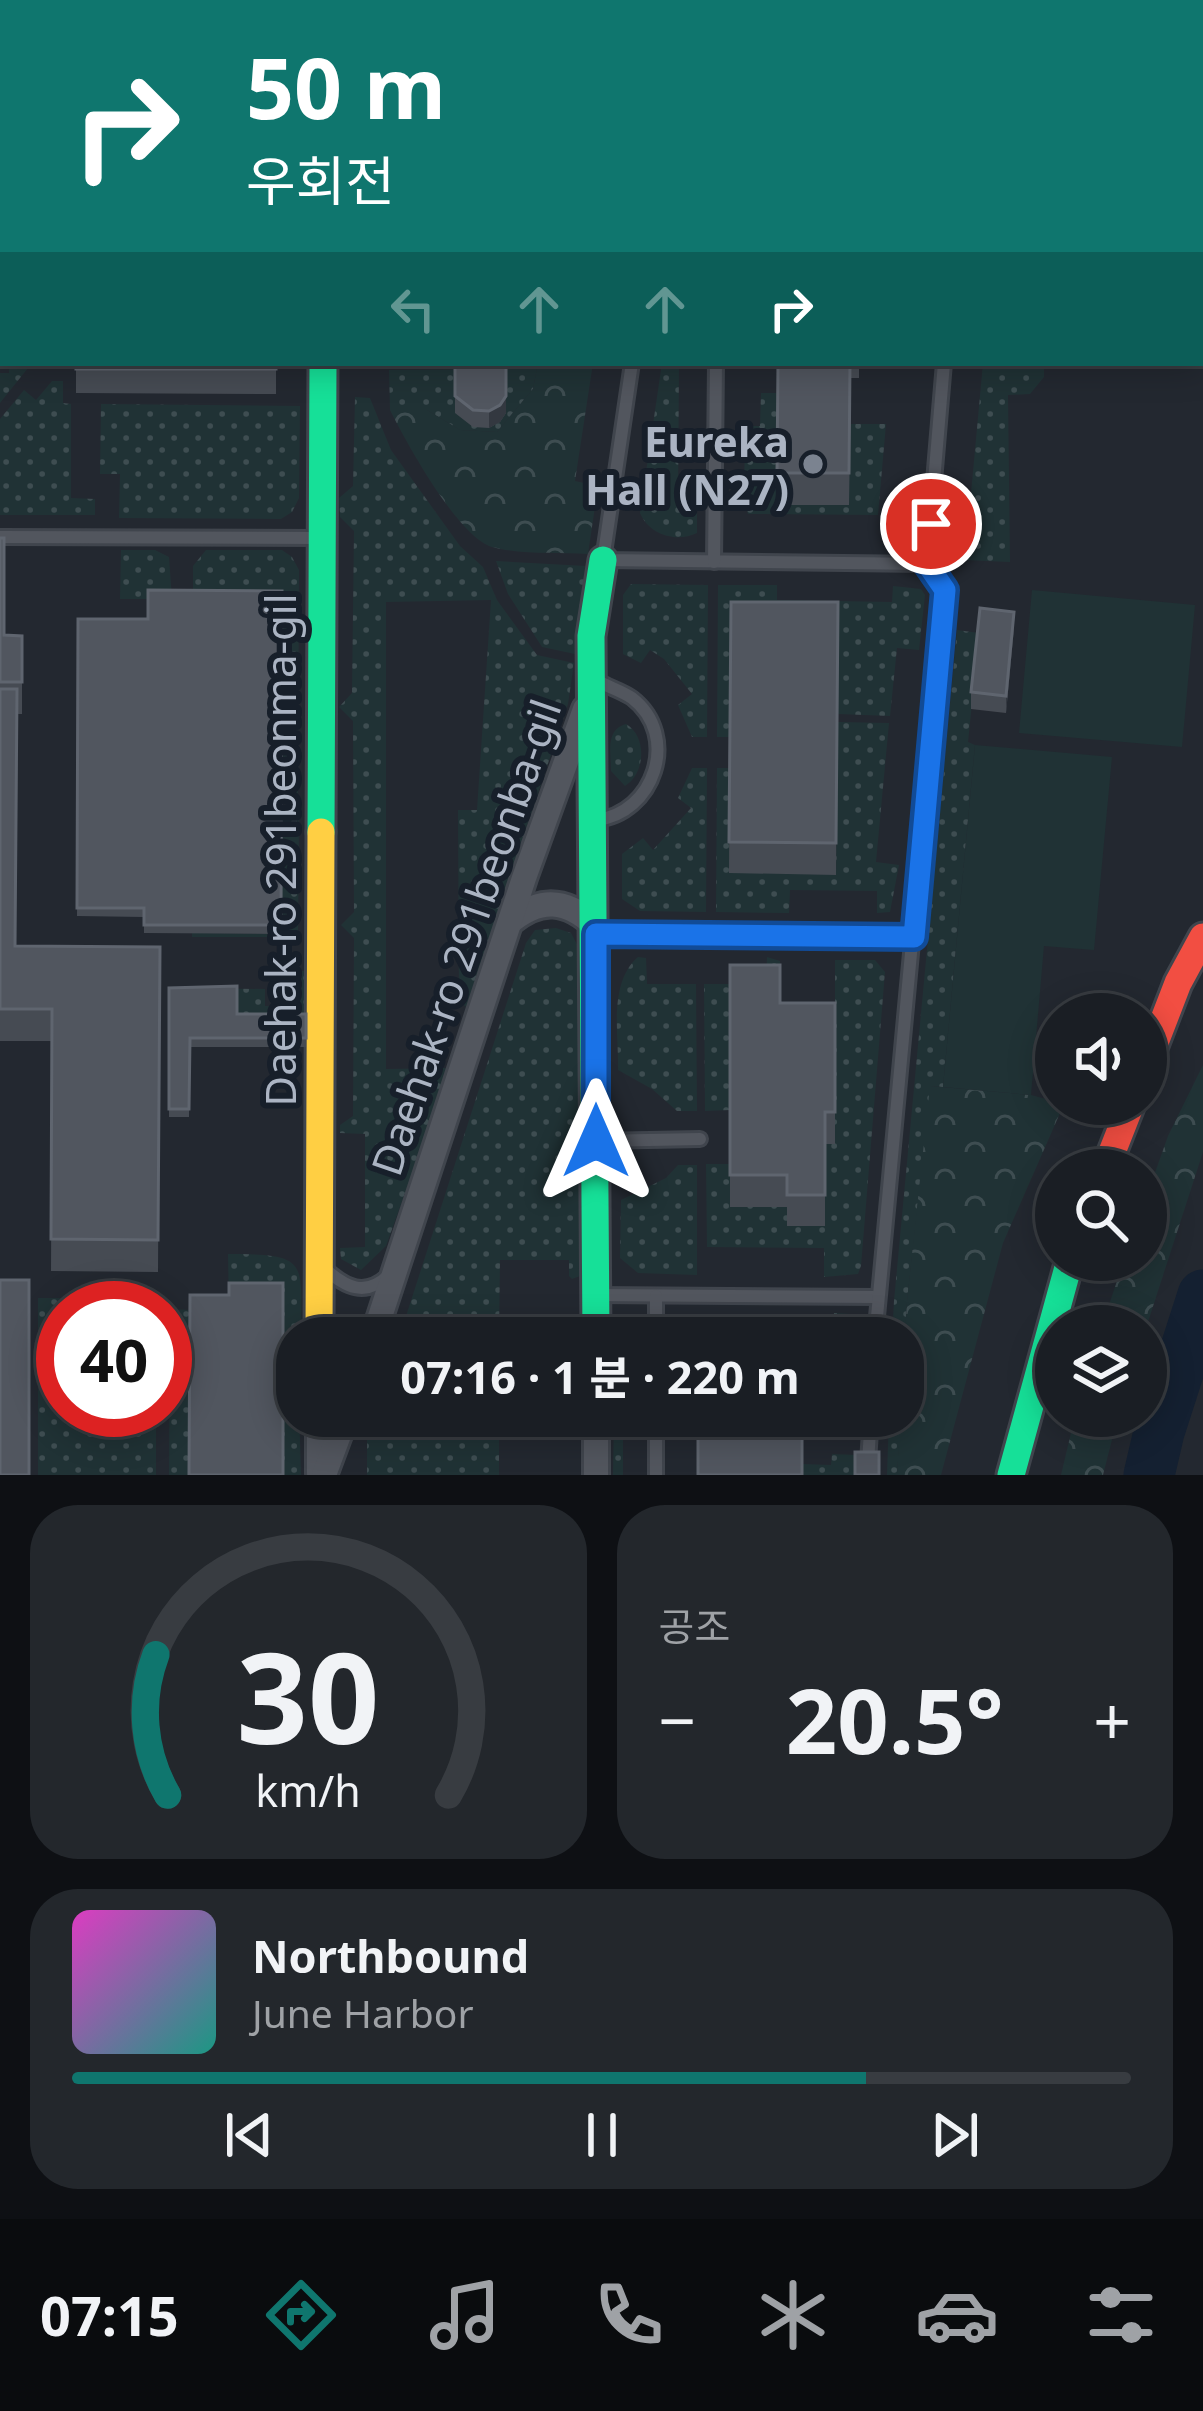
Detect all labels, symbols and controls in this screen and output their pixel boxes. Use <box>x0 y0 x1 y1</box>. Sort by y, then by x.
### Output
text: 50 m <box>246 29 446 144</box>
icon: right <box>48 48 204 204</box>
text: 우회전 <box>246 143 395 217</box>
icon: left <box>380 276 446 342</box>
icon: ahead <box>506 276 572 342</box>
icon: ahead <box>632 276 698 342</box>
icon: right <box>758 276 824 342</box>
place label: Eureka Hall (N27) <box>585 412 789 517</box>
marker: Eureka Hall (N27) <box>800 451 826 477</box>
pin <box>880 473 982 575</box>
icon: arrive <box>898 491 964 557</box>
street label: Daehak-ro 291beonma-gil <box>251 593 308 1107</box>
street label: Daehak-ro 291beonba-gil <box>357 692 573 1182</box>
map controls <box>1035 993 1167 1437</box>
button: sound <box>1035 993 1167 1125</box>
position arrow <box>533 1078 659 1204</box>
button: search <box>1035 1149 1167 1281</box>
speed limit sign: 40 <box>36 1281 192 1437</box>
button: layers <box>1035 1305 1167 1437</box>
text: 07:16 · 1 분 · 220 m <box>400 1346 800 1407</box>
text: 공조 <box>659 1599 730 1652</box>
text: 30 <box>237 1611 380 1781</box>
text: 20.5° <box>786 1658 1004 1780</box>
text: − <box>659 1674 696 1764</box>
text: + <box>1093 1674 1131 1764</box>
text: km/h <box>256 1761 361 1820</box>
text: Northbound <box>252 1925 529 1986</box>
text: June Harbor <box>252 1986 474 2039</box>
icon: previous <box>216 2102 282 2168</box>
icon: pause <box>569 2102 635 2168</box>
icon: next <box>922 2102 988 2168</box>
icon: directions <box>259 2273 343 2357</box>
icon: music <box>423 2273 507 2357</box>
icon: phone <box>587 2273 671 2357</box>
icon: climate <box>751 2273 835 2357</box>
icon: car <box>915 2273 999 2357</box>
icon: filters <box>1079 2273 1163 2357</box>
text: 07:15 <box>40 2278 179 2352</box>

